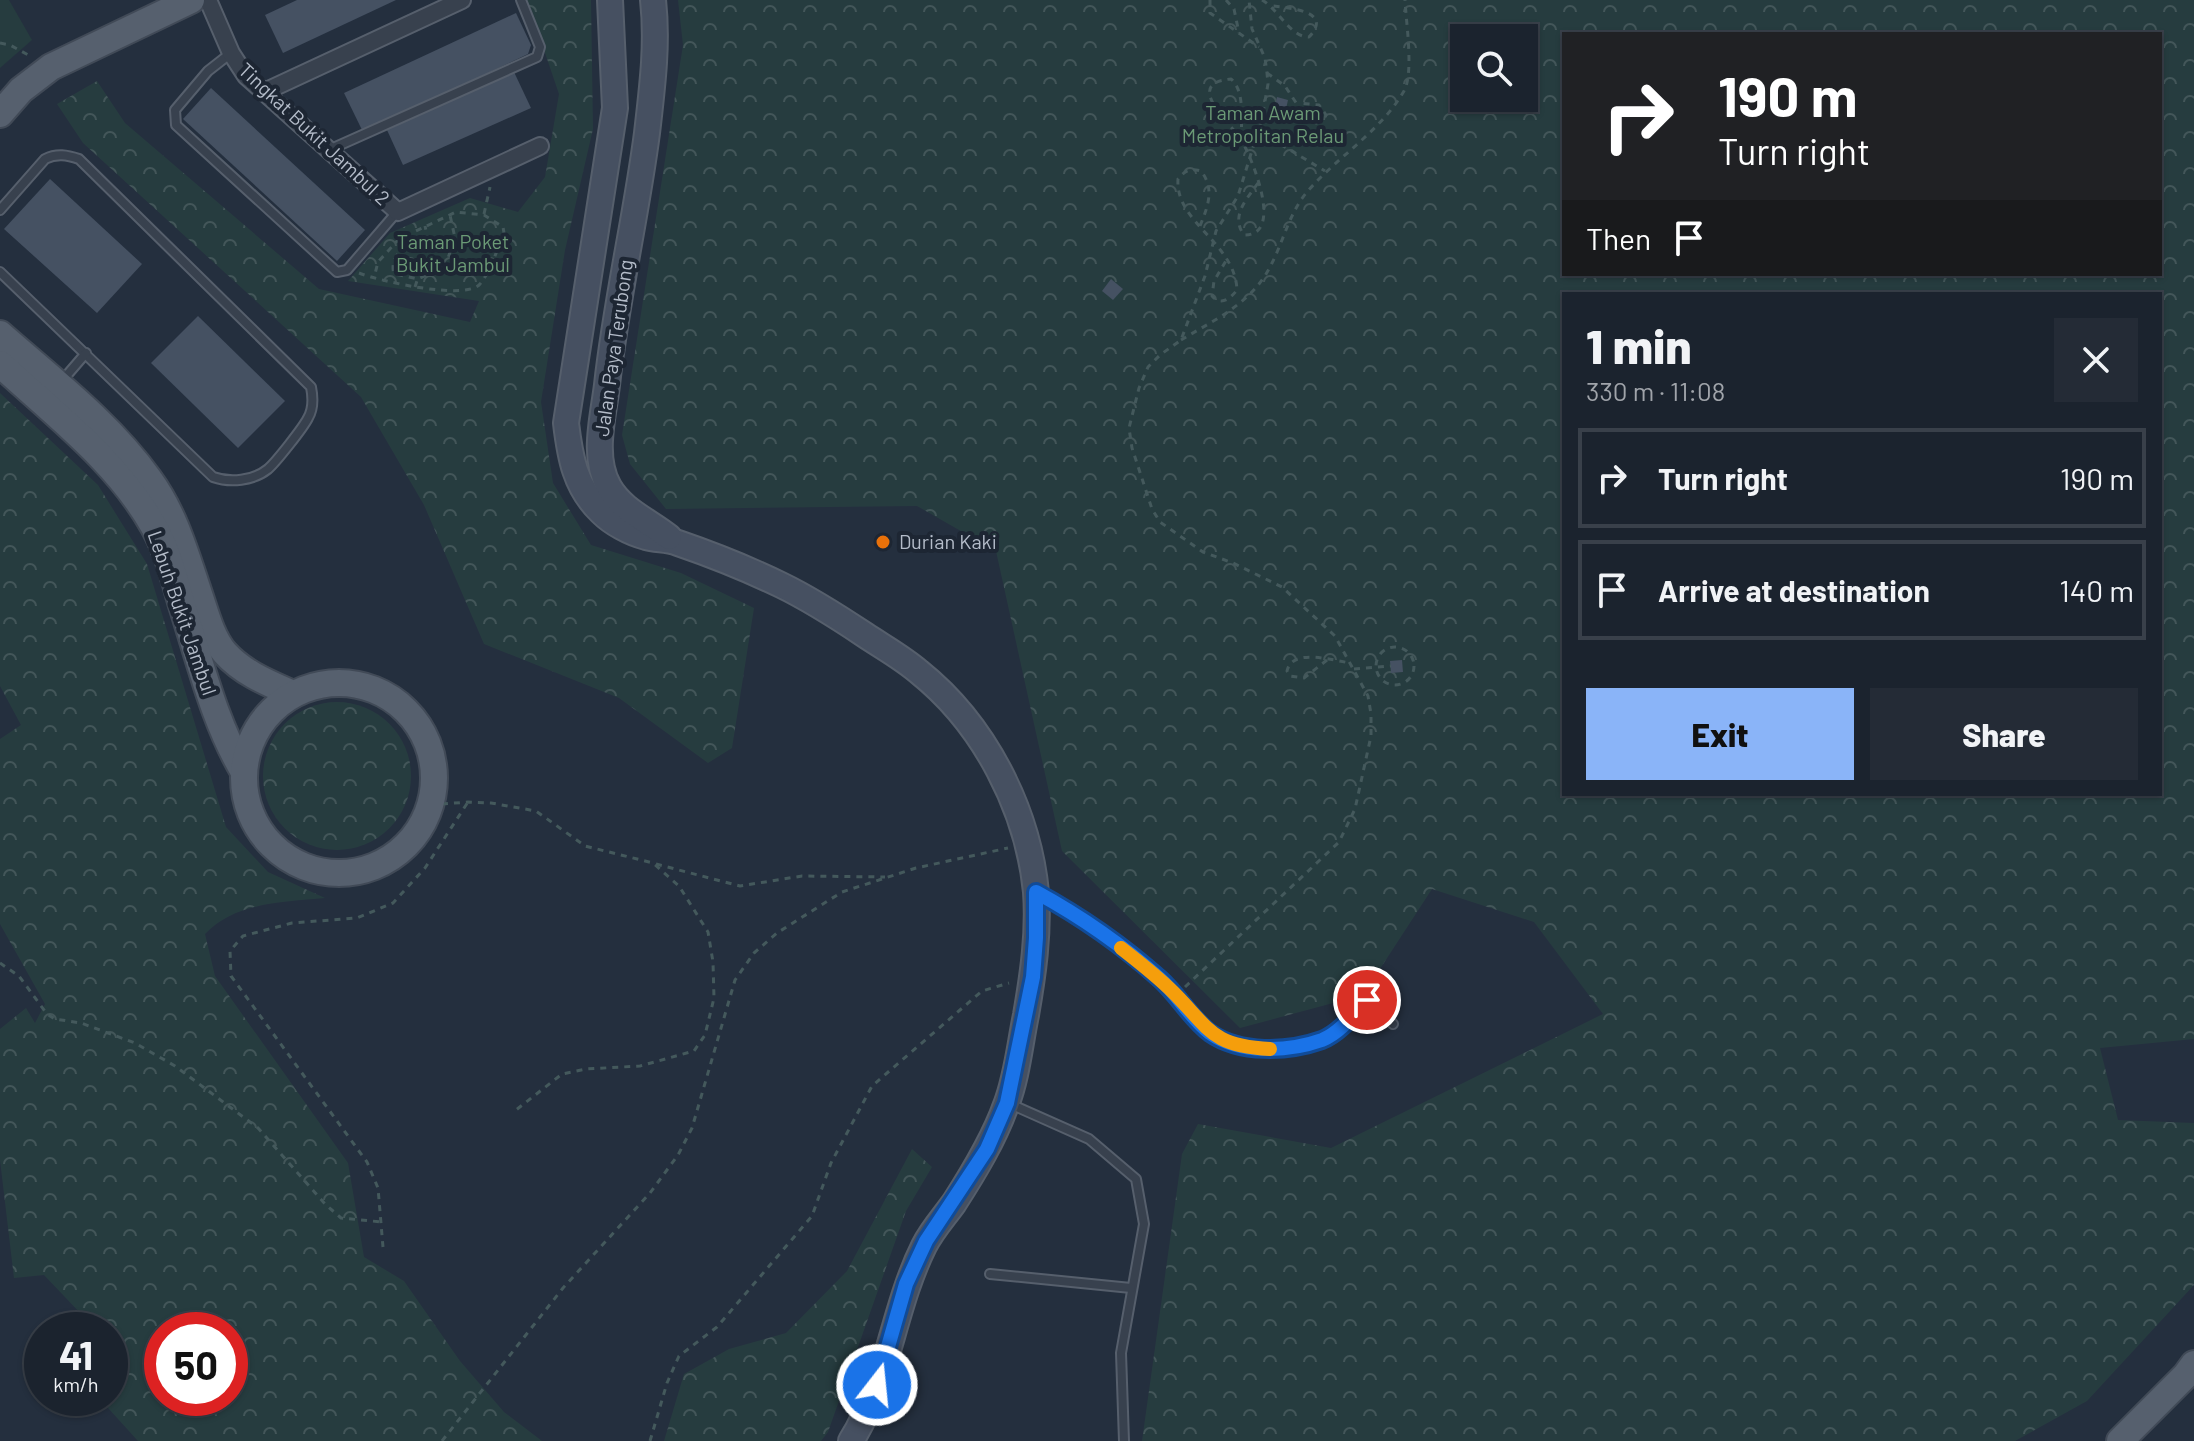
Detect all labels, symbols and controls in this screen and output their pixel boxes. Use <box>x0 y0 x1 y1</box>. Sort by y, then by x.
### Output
map controls <box>1450 24 1538 112</box>
button: search <box>1450 24 1538 112</box>
street label: Tingkat Bukit Jambul 2 <box>234 57 395 209</box>
text: 190 m <box>1718 61 1857 128</box>
icon: right <box>1586 64 1690 168</box>
park label: Taman Awam Metropolitan Relau <box>1182 100 1344 147</box>
text: Turn right <box>1718 129 1870 172</box>
icon: arrive <box>1667 216 1711 260</box>
text: Then <box>1586 220 1651 256</box>
park label: Taman Poket Bukit Jambul <box>396 229 510 276</box>
street label: Jalan Paya Terubong <box>589 258 637 438</box>
text: 1 min <box>1586 316 1692 374</box>
button: close <box>2054 318 2138 402</box>
text: 330 m · 11:08 <box>1586 375 1725 406</box>
icon: right <box>1590 456 1634 500</box>
text: Turn right <box>1658 460 1788 496</box>
text: 190 m <box>2060 460 2134 496</box>
street label: Lebuh Bukit Jambul <box>144 527 222 698</box>
place label: Durian Kaki <box>899 529 997 553</box>
marker: Durian Kaki <box>874 533 892 551</box>
icon: arrive <box>1590 568 1634 612</box>
text: Arrive at destination <box>1658 572 1930 608</box>
text: 140 m <box>2059 572 2134 608</box>
button: Exit <box>1586 688 1854 780</box>
button: Share <box>1870 688 2138 780</box>
pin <box>1333 966 1401 1034</box>
icon: arrive <box>1345 978 1389 1022</box>
speed limit sign: 50 <box>144 1312 248 1416</box>
text: 41 <box>59 1330 93 1378</box>
position arrow <box>835 1343 919 1427</box>
text: km/h <box>53 1372 99 1396</box>

